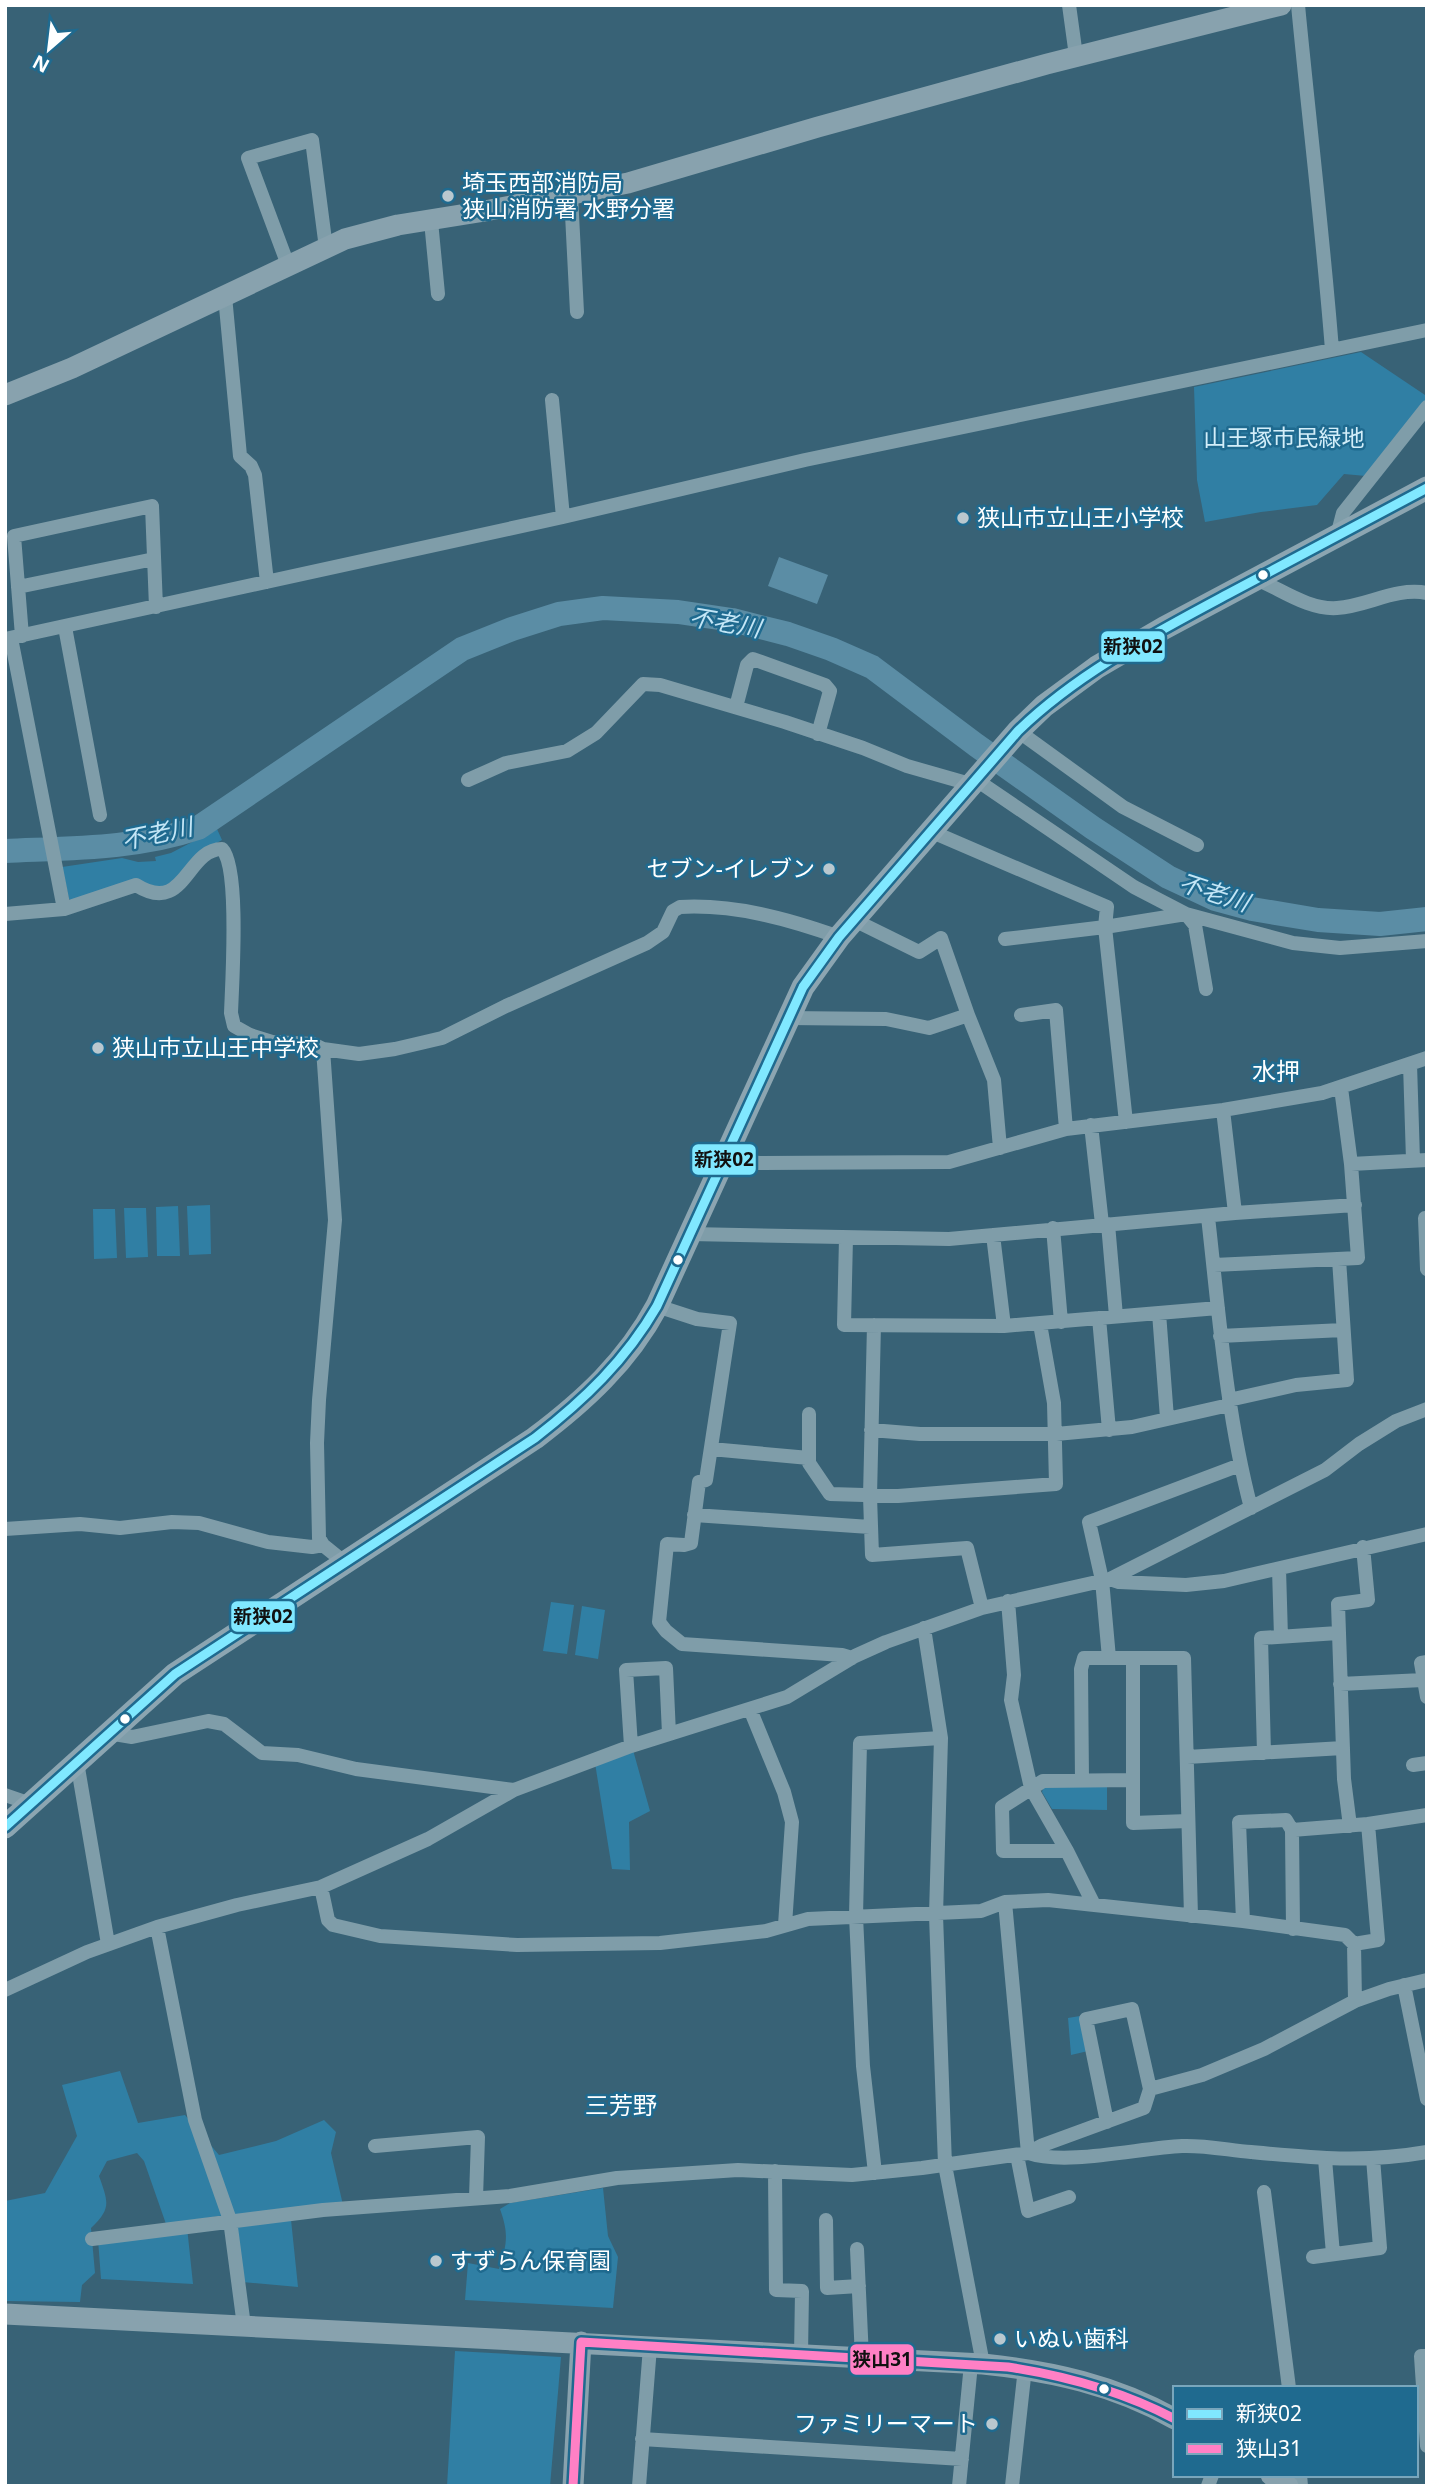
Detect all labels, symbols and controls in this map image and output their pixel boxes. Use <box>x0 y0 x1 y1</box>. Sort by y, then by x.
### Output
north arrow <box>14 14 84 84</box>
text: N <box>28 49 54 79</box>
place label: 埼玉西部消防局 狭山消防署 水野分署 <box>462 166 675 224</box>
marker: 埼玉西部消防局 狭山消防署 水野分署 <box>440 188 456 204</box>
park label: 山王塚市民緑地 <box>1204 421 1365 453</box>
place label: 狭山市立山王小学校 <box>977 501 1184 533</box>
marker: 狭山市立山王小学校 <box>955 510 971 526</box>
unlabelled marker <box>1256 568 1270 582</box>
water label: 不老川 <box>687 599 767 645</box>
line badge: 新狭02 <box>1100 630 1166 663</box>
text: 新狭02 <box>1103 633 1163 659</box>
water label: 不老川 <box>118 808 198 856</box>
place label: セブン-イレブン <box>647 852 815 884</box>
marker: セブン-イレブン <box>821 861 837 877</box>
water label: 不老川 <box>1175 865 1257 919</box>
place label: 狭山市立山王中学校 <box>112 1031 319 1063</box>
marker: 狭山市立山王中学校 <box>90 1040 106 1056</box>
district label: 水押 <box>1252 1054 1300 1087</box>
line badge: 新狭02 <box>691 1143 757 1176</box>
text: 新狭02 <box>694 1146 754 1172</box>
unlabelled marker <box>671 1253 685 1267</box>
line badge: 新狭02 <box>230 1600 296 1633</box>
text: 新狭02 <box>233 1603 293 1629</box>
unlabelled marker <box>118 1712 132 1726</box>
district label: 三芳野 <box>585 2088 657 2121</box>
place label: すずらん保育園 <box>450 2244 611 2276</box>
marker: すずらん保育園 <box>428 2253 444 2269</box>
place label: いぬい歯科 <box>1014 2322 1129 2354</box>
marker: いぬい歯科 <box>992 2331 1008 2347</box>
line badge: 狭山31 <box>849 2343 915 2376</box>
text: 狭山31 <box>852 2346 912 2372</box>
unlabelled marker <box>1097 2382 1111 2396</box>
legend <box>1173 2386 1418 2477</box>
text: 新狭02 <box>1236 2399 1302 2427</box>
place label: ファミリーマート <box>794 2407 978 2439</box>
marker: ファミリーマート <box>984 2416 1000 2432</box>
text: 狭山31 <box>1236 2434 1302 2462</box>

